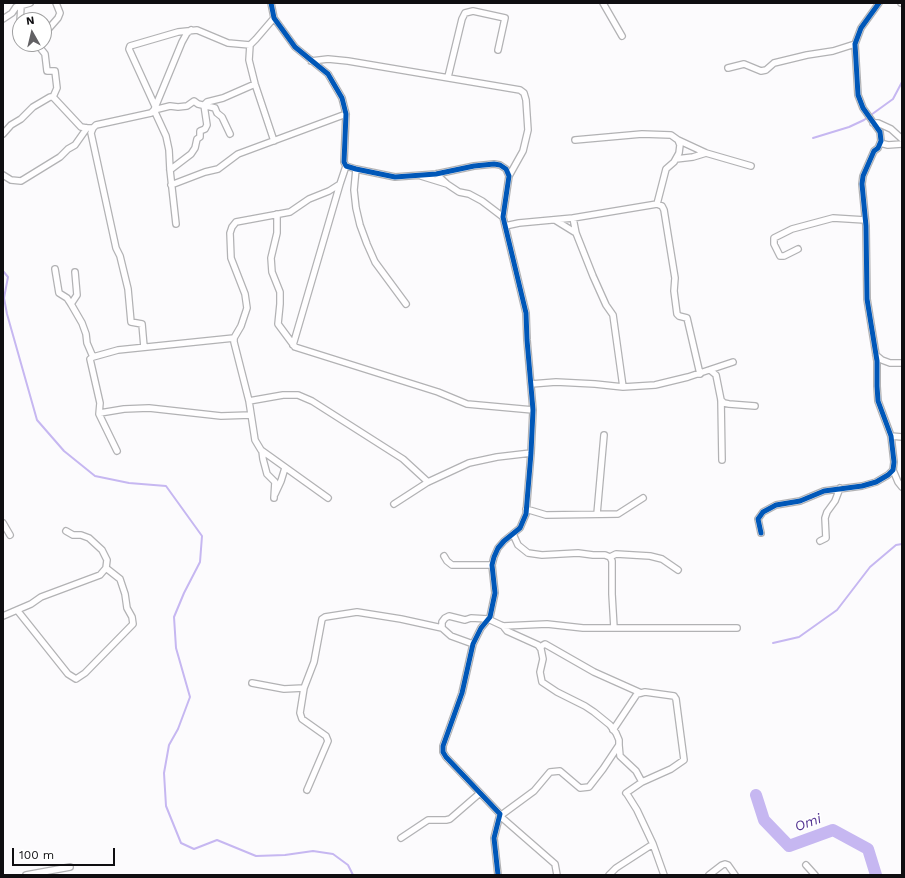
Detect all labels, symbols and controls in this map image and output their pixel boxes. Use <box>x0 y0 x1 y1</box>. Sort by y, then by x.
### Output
north arrow <box>12 12 52 52</box>
text: N <box>25 14 35 28</box>
water label: Omi <box>792 810 824 836</box>
scale bar <box>14 840 117 866</box>
text: 100 m <box>19 848 54 862</box>

